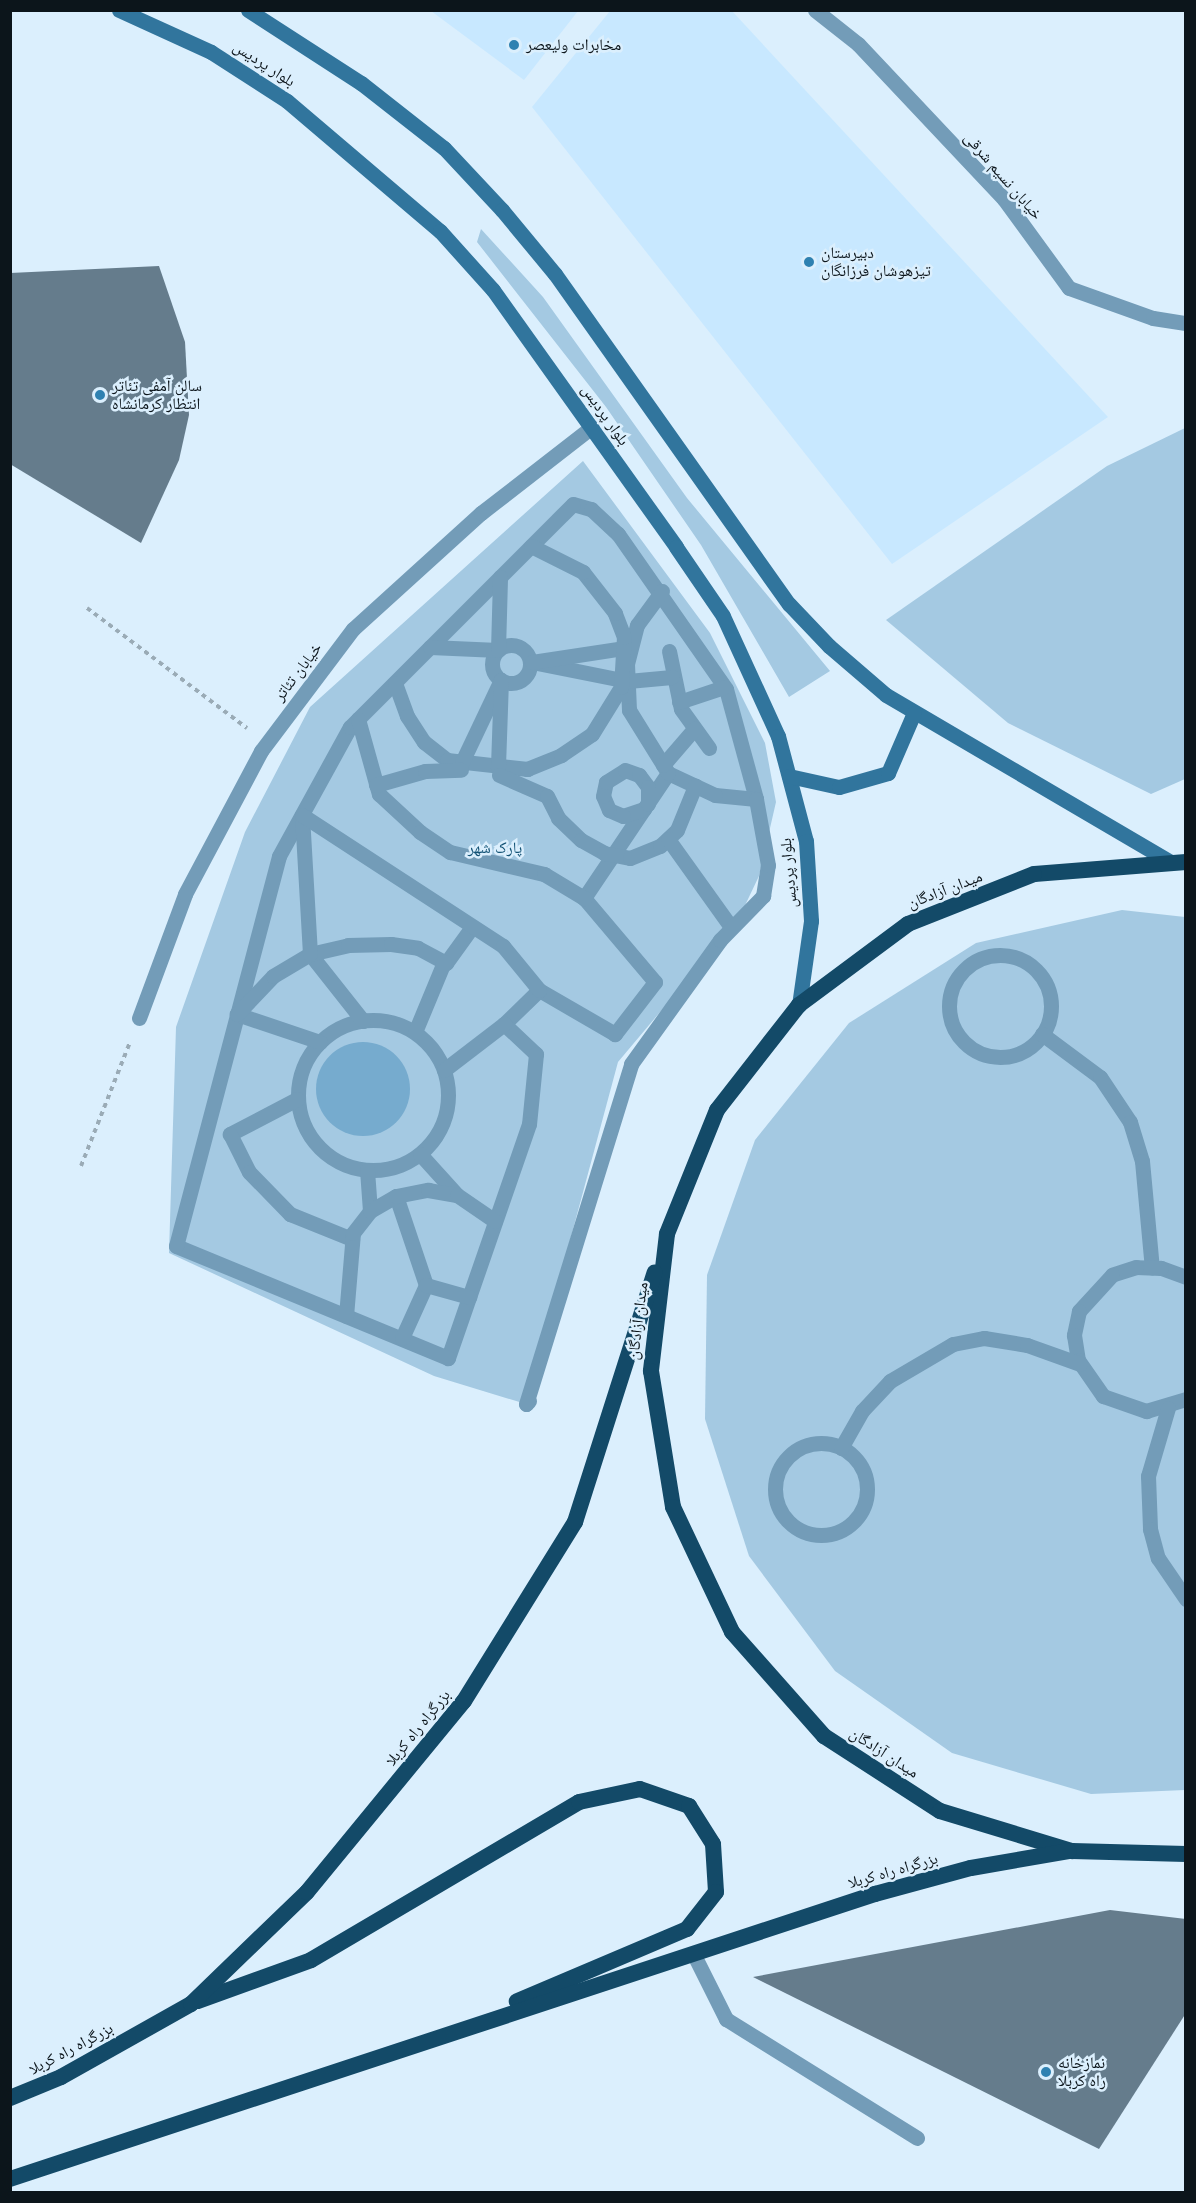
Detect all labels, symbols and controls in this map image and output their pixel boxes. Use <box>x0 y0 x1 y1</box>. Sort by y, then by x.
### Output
place label: مخابرات ولیعصر <box>526 35 621 55</box>
street label: بلوار پردیس <box>229 37 299 91</box>
marker: مخابرات ولیعصر <box>507 38 521 52</box>
street label: خیابان نسیم شرقی <box>960 128 1046 224</box>
place label: دبیرستان تیزهوشان فرزانگان <box>821 243 931 281</box>
marker: دبیرستان تیزهوشان فرزانگان <box>802 255 816 269</box>
place label: سالن آمفی تئاتر انتظار کرمانشاه <box>112 376 202 414</box>
street label: بلوار پردیس <box>577 381 633 449</box>
marker: سالن آمفی تئاتر انتظار کرمانشاه <box>93 388 107 402</box>
street label: خیابان تئاتر <box>270 639 326 705</box>
street label: بلوار پردیس <box>776 837 802 909</box>
park label: پارک شهر <box>468 838 522 858</box>
street label: میدان آزادگان <box>905 867 985 913</box>
street label: میدان آزادگان <box>624 1281 652 1361</box>
street label: بزرگراه راه کربلا <box>381 1686 455 1770</box>
street label: میدان آزادگان <box>846 1724 922 1782</box>
street label: بزرگراه راه کربلا <box>846 1849 940 1893</box>
street label: بزرگراه راه کربلا <box>26 2019 116 2079</box>
place label: نمازخانه راه کربلا <box>1058 2053 1106 2091</box>
marker: نمازخانه راه کربلا <box>1039 2065 1053 2079</box>

